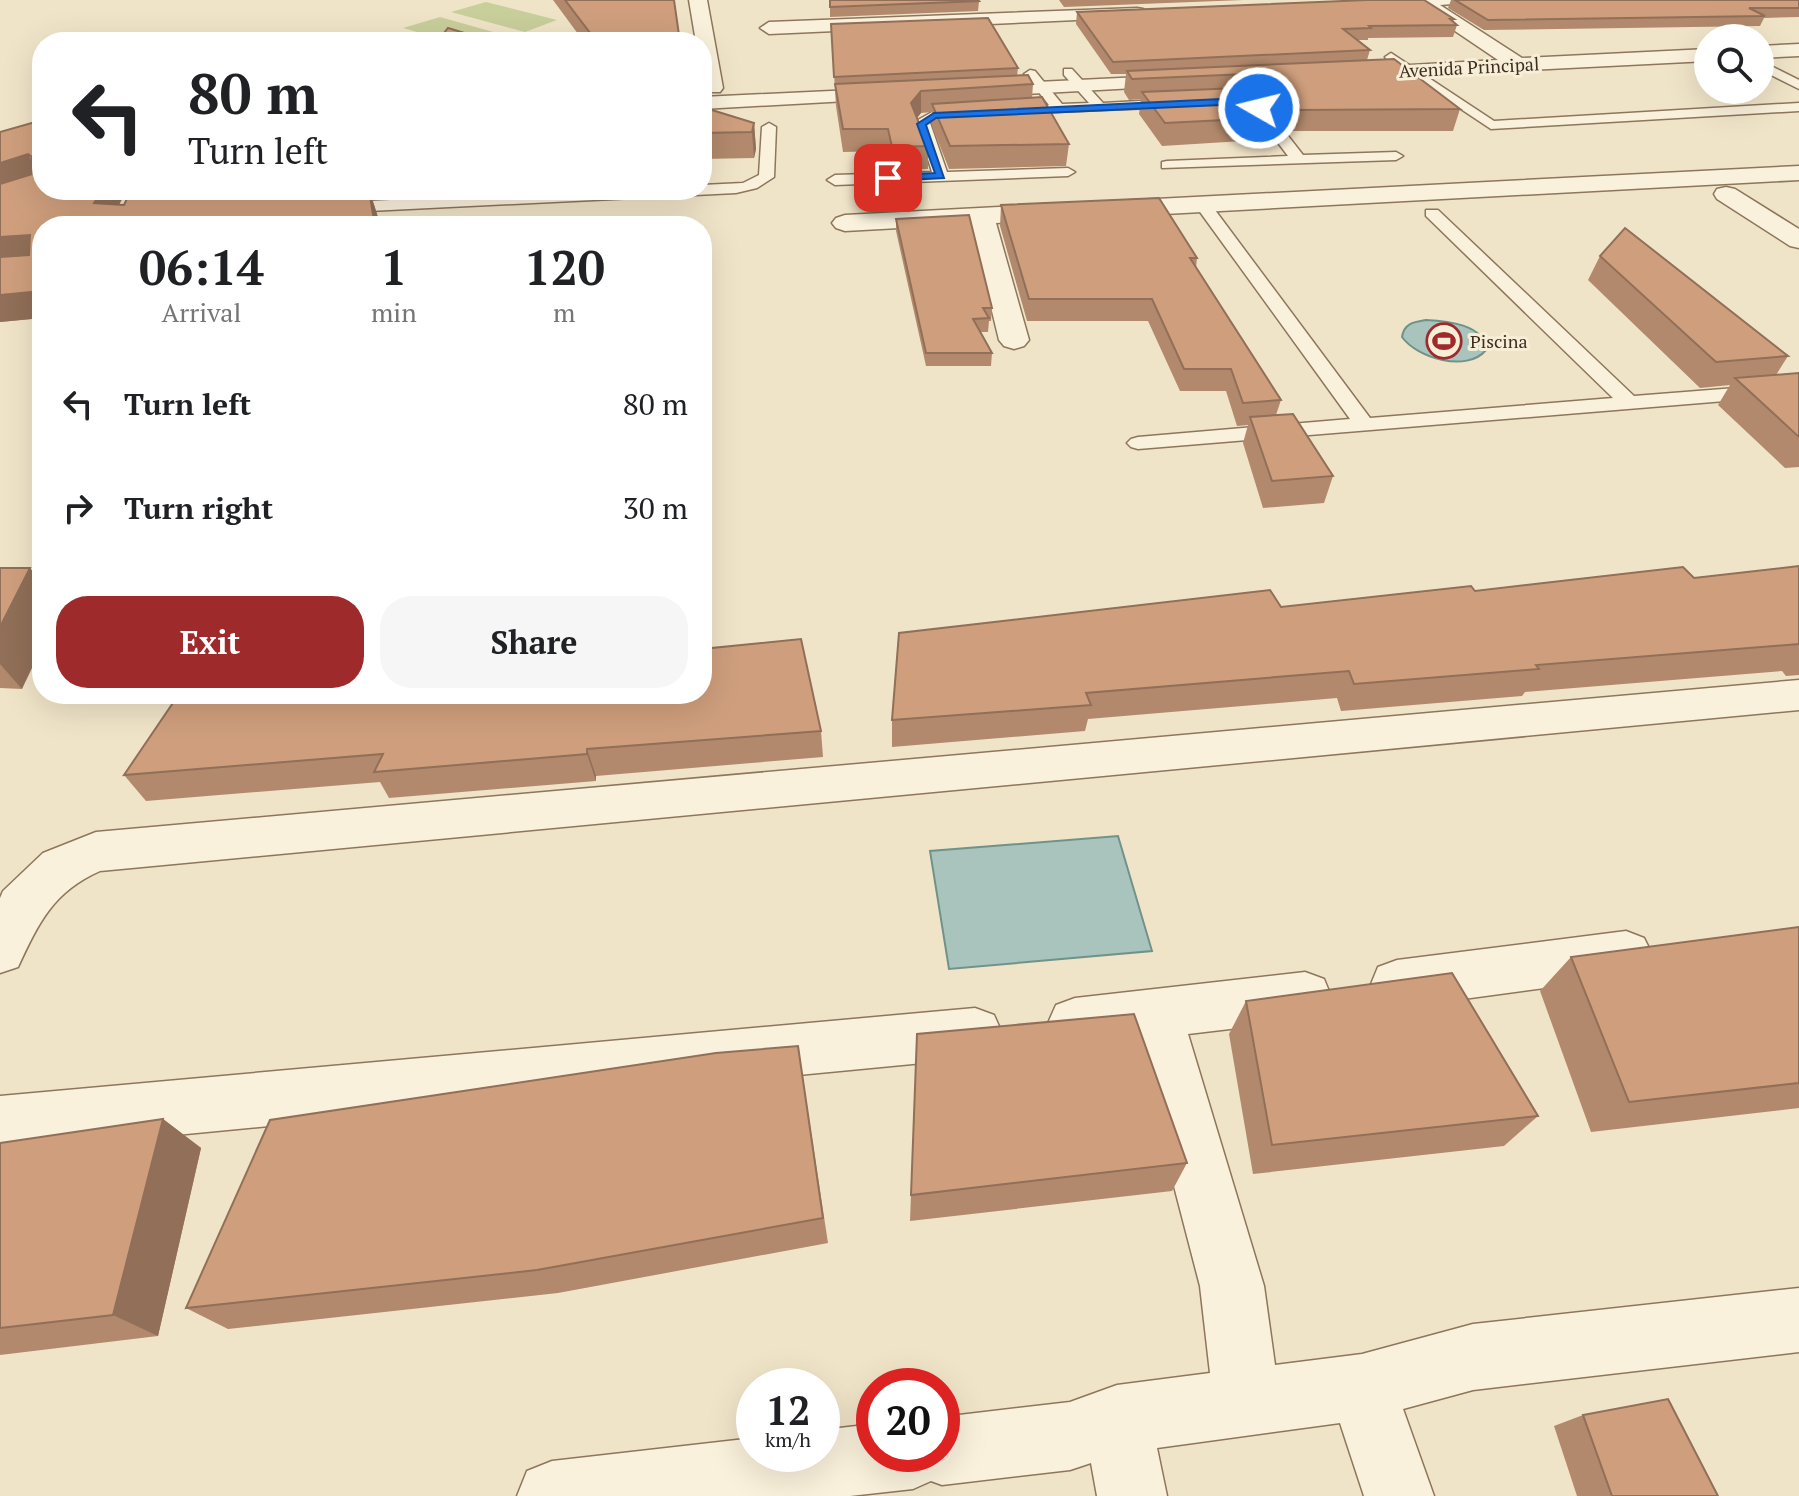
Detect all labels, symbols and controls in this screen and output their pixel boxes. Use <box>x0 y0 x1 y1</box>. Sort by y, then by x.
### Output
map controls <box>1694 24 1774 104</box>
button: search <box>1694 24 1774 104</box>
street label: Avenida Principal <box>1398 51 1540 83</box>
text: 80 m <box>188 56 318 130</box>
icon: left <box>56 64 160 168</box>
position arrow <box>1217 66 1301 150</box>
text: Turn left <box>188 127 328 174</box>
pin <box>854 144 922 212</box>
icon: arrive <box>866 156 910 200</box>
text: 06:14 <box>139 235 264 299</box>
text: 1 <box>380 235 407 299</box>
text: 120 <box>524 235 605 299</box>
text: Arrival <box>162 295 241 329</box>
text: min <box>371 295 417 329</box>
text: m <box>553 295 576 329</box>
sports icon: Piscina <box>1425 322 1463 360</box>
place label: Piscina <box>1470 329 1528 353</box>
icon: left <box>56 382 100 426</box>
text: Turn left <box>124 384 251 424</box>
text: 80 m <box>623 384 688 424</box>
icon: right <box>56 486 100 530</box>
text: Turn right <box>124 488 273 528</box>
text: 30 m <box>623 488 688 528</box>
button: Exit <box>56 596 364 688</box>
button: Share <box>380 596 688 688</box>
speed limit sign: 20 <box>856 1368 960 1472</box>
text: 12 <box>765 1383 811 1436</box>
text: km/h <box>765 1426 811 1453</box>

